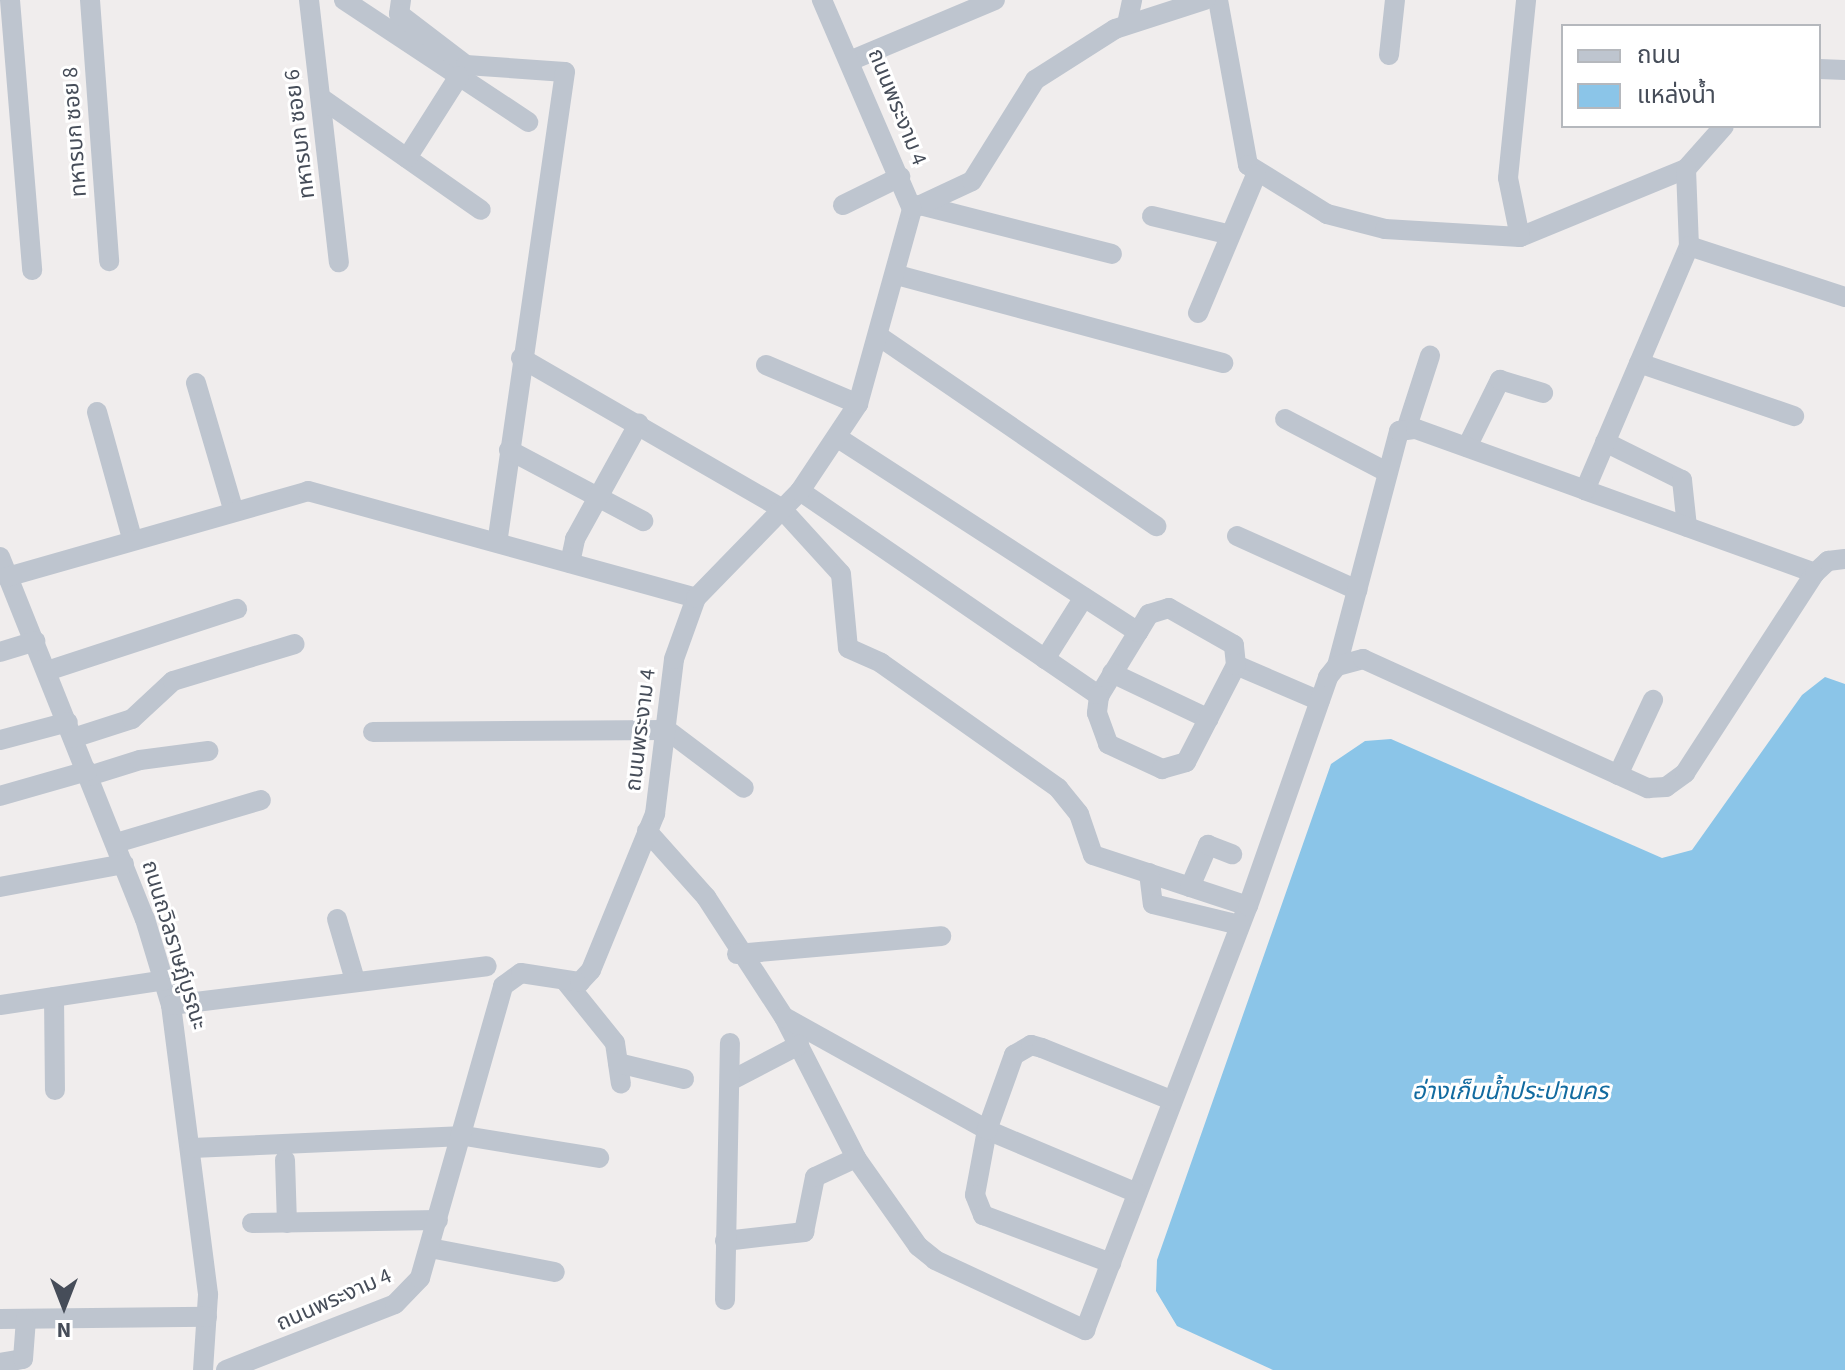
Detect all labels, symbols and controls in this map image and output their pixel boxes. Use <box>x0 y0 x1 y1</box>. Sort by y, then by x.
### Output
legend <box>1561 24 1821 128</box>
text: ถนน <box>1637 38 1681 73</box>
street label: ถนนพระงาม 4 <box>862 45 932 169</box>
street label: ทหารบก ซอย 8 <box>57 66 93 198</box>
street label: ทหารบก ซอย 6 <box>279 68 321 200</box>
text: แหล่งน้ำ <box>1637 78 1716 113</box>
street label: ถนนพระงาม 4 <box>620 667 662 793</box>
street label: ถนนถวิลราษฎ์บูรณะ <box>136 857 212 1033</box>
water label: อ่างเก็บน้ำประปานคร <box>1412 1078 1608 1106</box>
street label: ถนนพระงาม 4 <box>272 1263 396 1337</box>
north arrow <box>24 1266 104 1346</box>
text: N <box>57 1314 71 1346</box>

